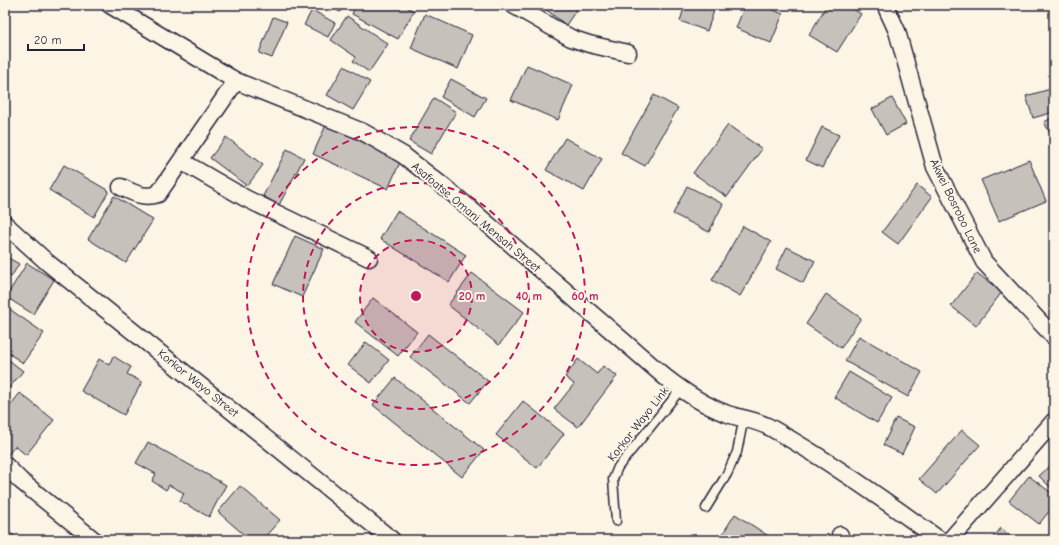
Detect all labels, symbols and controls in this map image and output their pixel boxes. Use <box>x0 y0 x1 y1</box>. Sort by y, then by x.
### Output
scale bar <box>28 26 84 52</box>
text: 20 m <box>34 33 62 47</box>
street label: Akwei Bosrobo Lane <box>927 156 985 256</box>
street label: Asafoatse Omani Mensah Street <box>409 159 544 275</box>
centre of rings <box>409 289 423 303</box>
text: 20 m <box>459 289 485 303</box>
text: 40 m <box>516 289 542 303</box>
text: 60 m <box>572 289 598 303</box>
street label: Korkor Wayo Street <box>155 346 242 420</box>
street label: Korkor Wayo Link <box>604 384 672 464</box>

